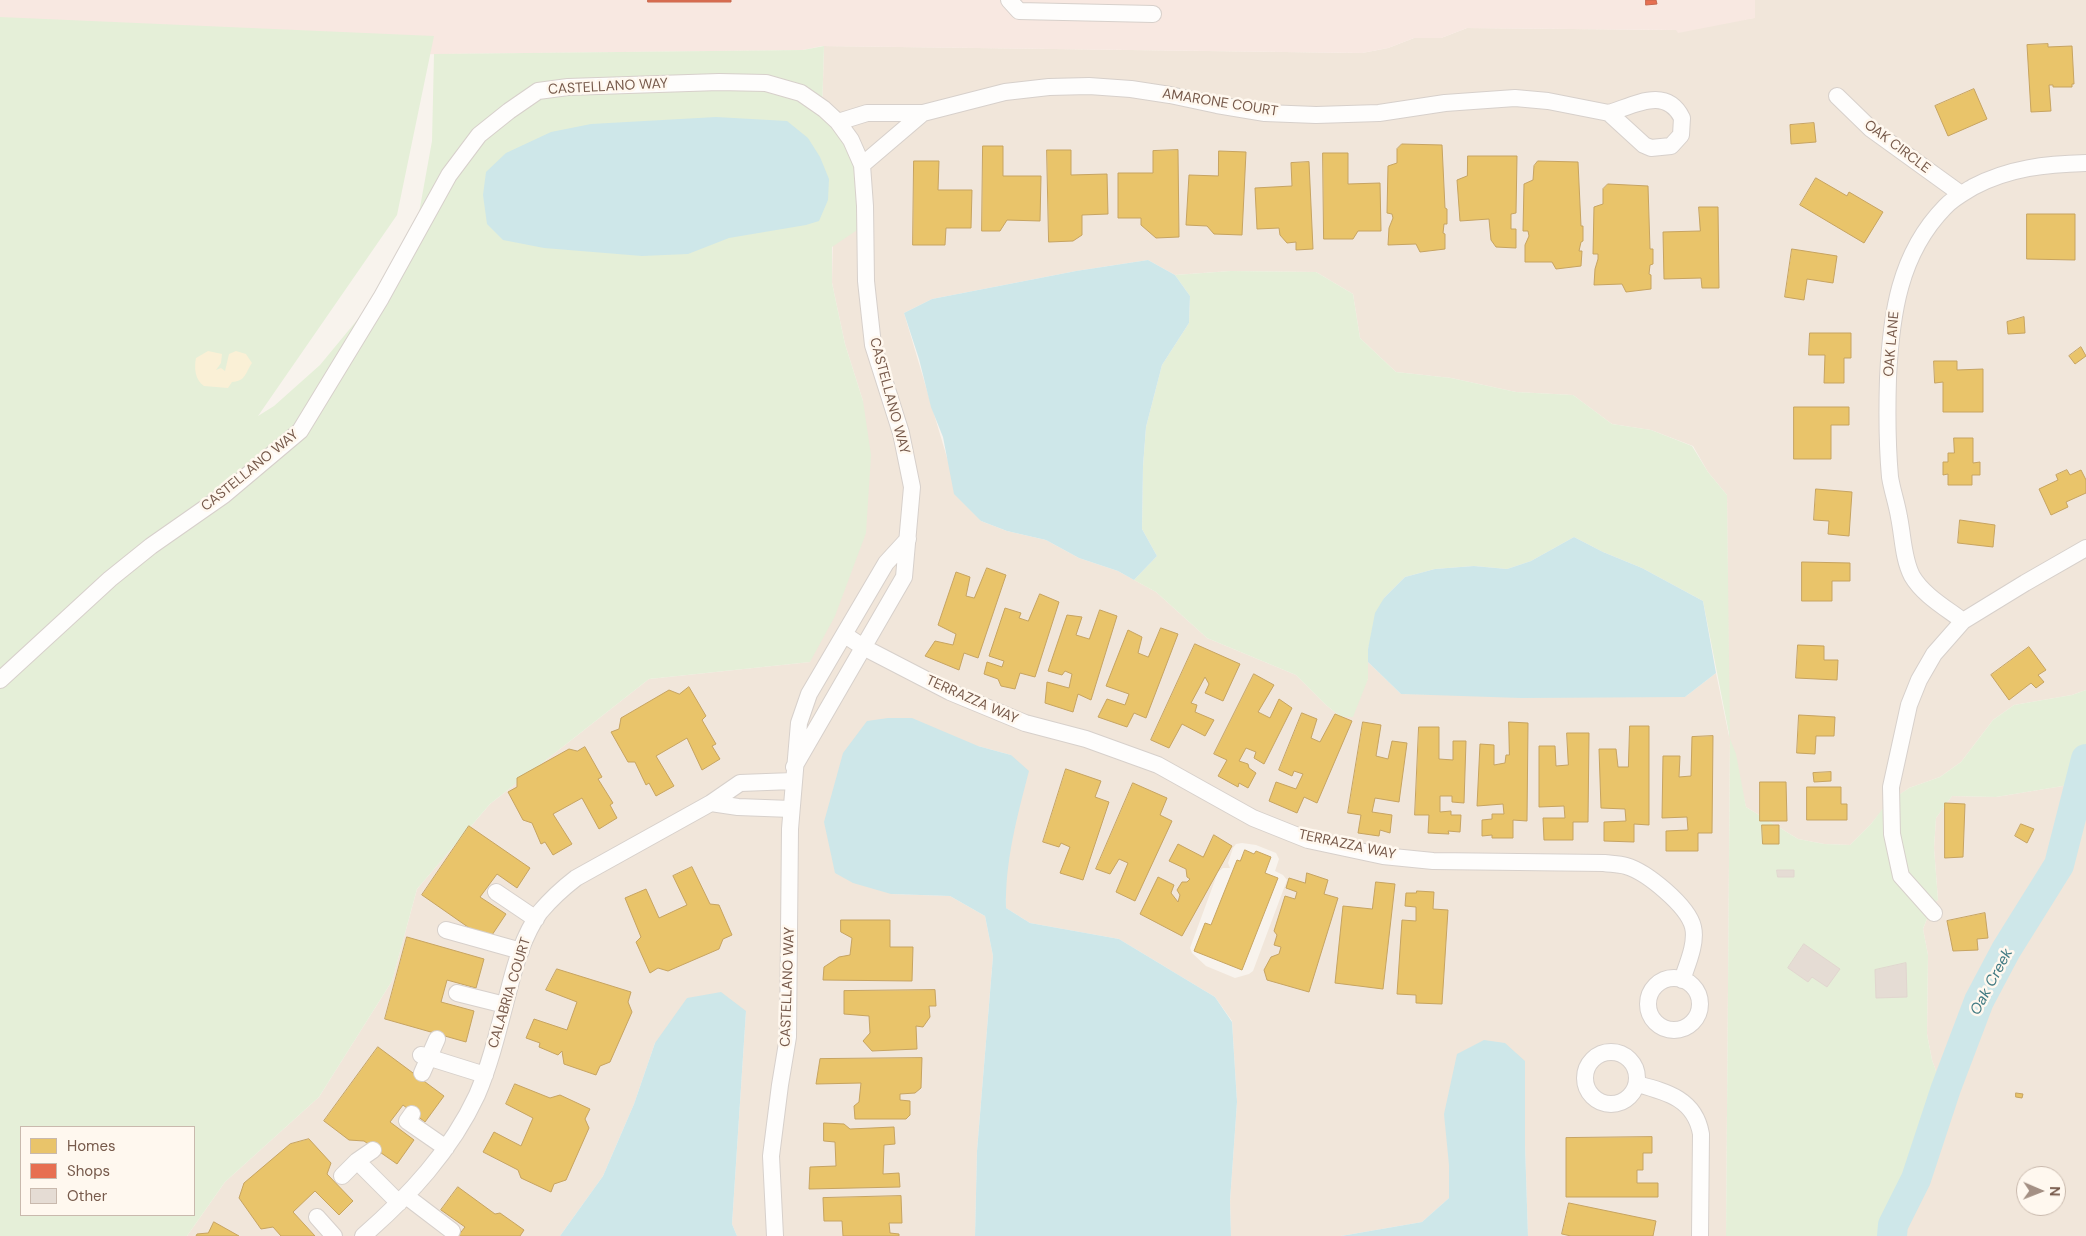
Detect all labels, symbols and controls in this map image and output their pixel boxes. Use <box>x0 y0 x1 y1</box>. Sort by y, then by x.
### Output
street label: CASTELLANO WAY <box>548 75 668 99</box>
street label: AMARONE COURT <box>1161 86 1279 120</box>
street label: OAK CIRCLE <box>1861 117 1933 177</box>
street label: OAK LANE <box>1881 311 1903 377</box>
street label: CASTELLANO WAY <box>865 336 913 456</box>
street label: CASTELLANO WAY <box>198 427 302 515</box>
street label: TERRAZZA WAY <box>923 672 1021 728</box>
street label: TERRAZZA WAY <box>1297 827 1397 863</box>
street label: CASTELLANO WAY <box>778 927 798 1047</box>
street label: CALABRIA COURT <box>485 936 535 1050</box>
water label: Oak Creek <box>1967 946 2017 1018</box>
legend <box>20 1126 195 1216</box>
text: Homes <box>67 1136 116 1156</box>
text: Shops <box>67 1161 110 1181</box>
north arrow <box>2016 1166 2066 1216</box>
text: Other <box>67 1186 107 1206</box>
text: N <box>2046 1186 2064 1197</box>

